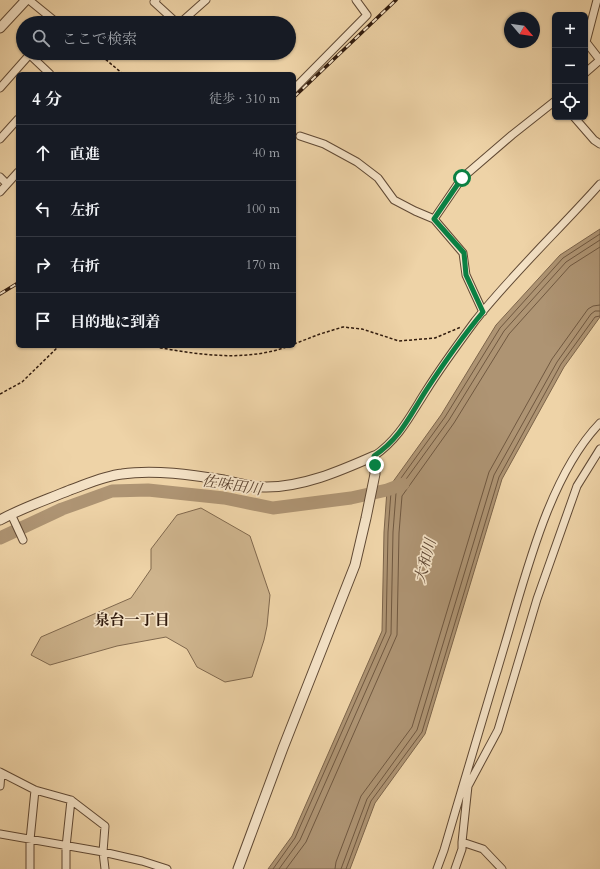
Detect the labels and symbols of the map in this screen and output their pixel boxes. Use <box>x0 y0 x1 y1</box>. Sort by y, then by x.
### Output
north arrow <box>504 12 540 48</box>
route start <box>453 169 471 187</box>
route end <box>366 456 384 474</box>
water label: 佐味田川 <box>201 470 265 500</box>
water label: 大和川 <box>410 535 441 585</box>
district label: 泉台一丁目 <box>94 610 170 630</box>

